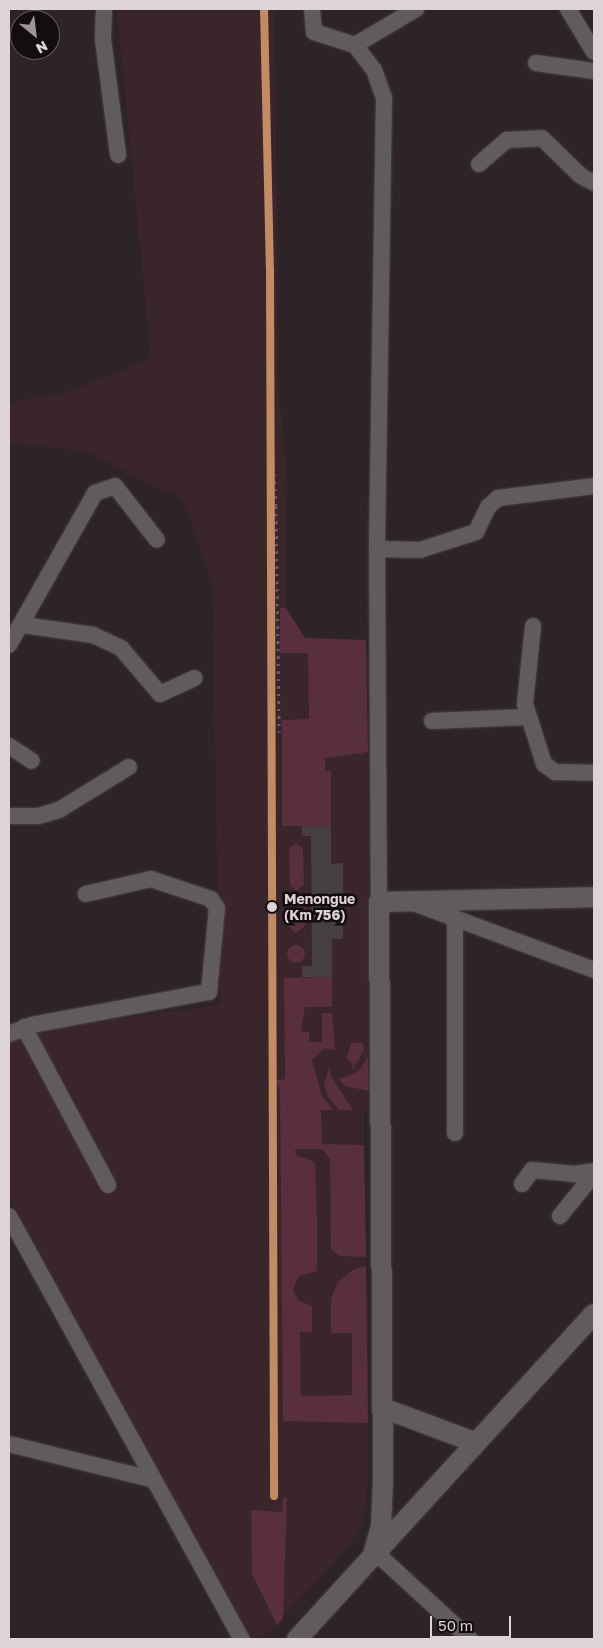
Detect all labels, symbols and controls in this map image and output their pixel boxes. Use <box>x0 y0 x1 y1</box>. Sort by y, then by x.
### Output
north arrow <box>10 10 60 60</box>
text: N <box>33 38 51 58</box>
place label: Menongue (Km 756) <box>284 891 355 924</box>
marker: Menongue (Km 756) <box>263 898 281 916</box>
scale bar <box>433 1606 514 1638</box>
text: 50 m <box>438 1616 473 1634</box>

